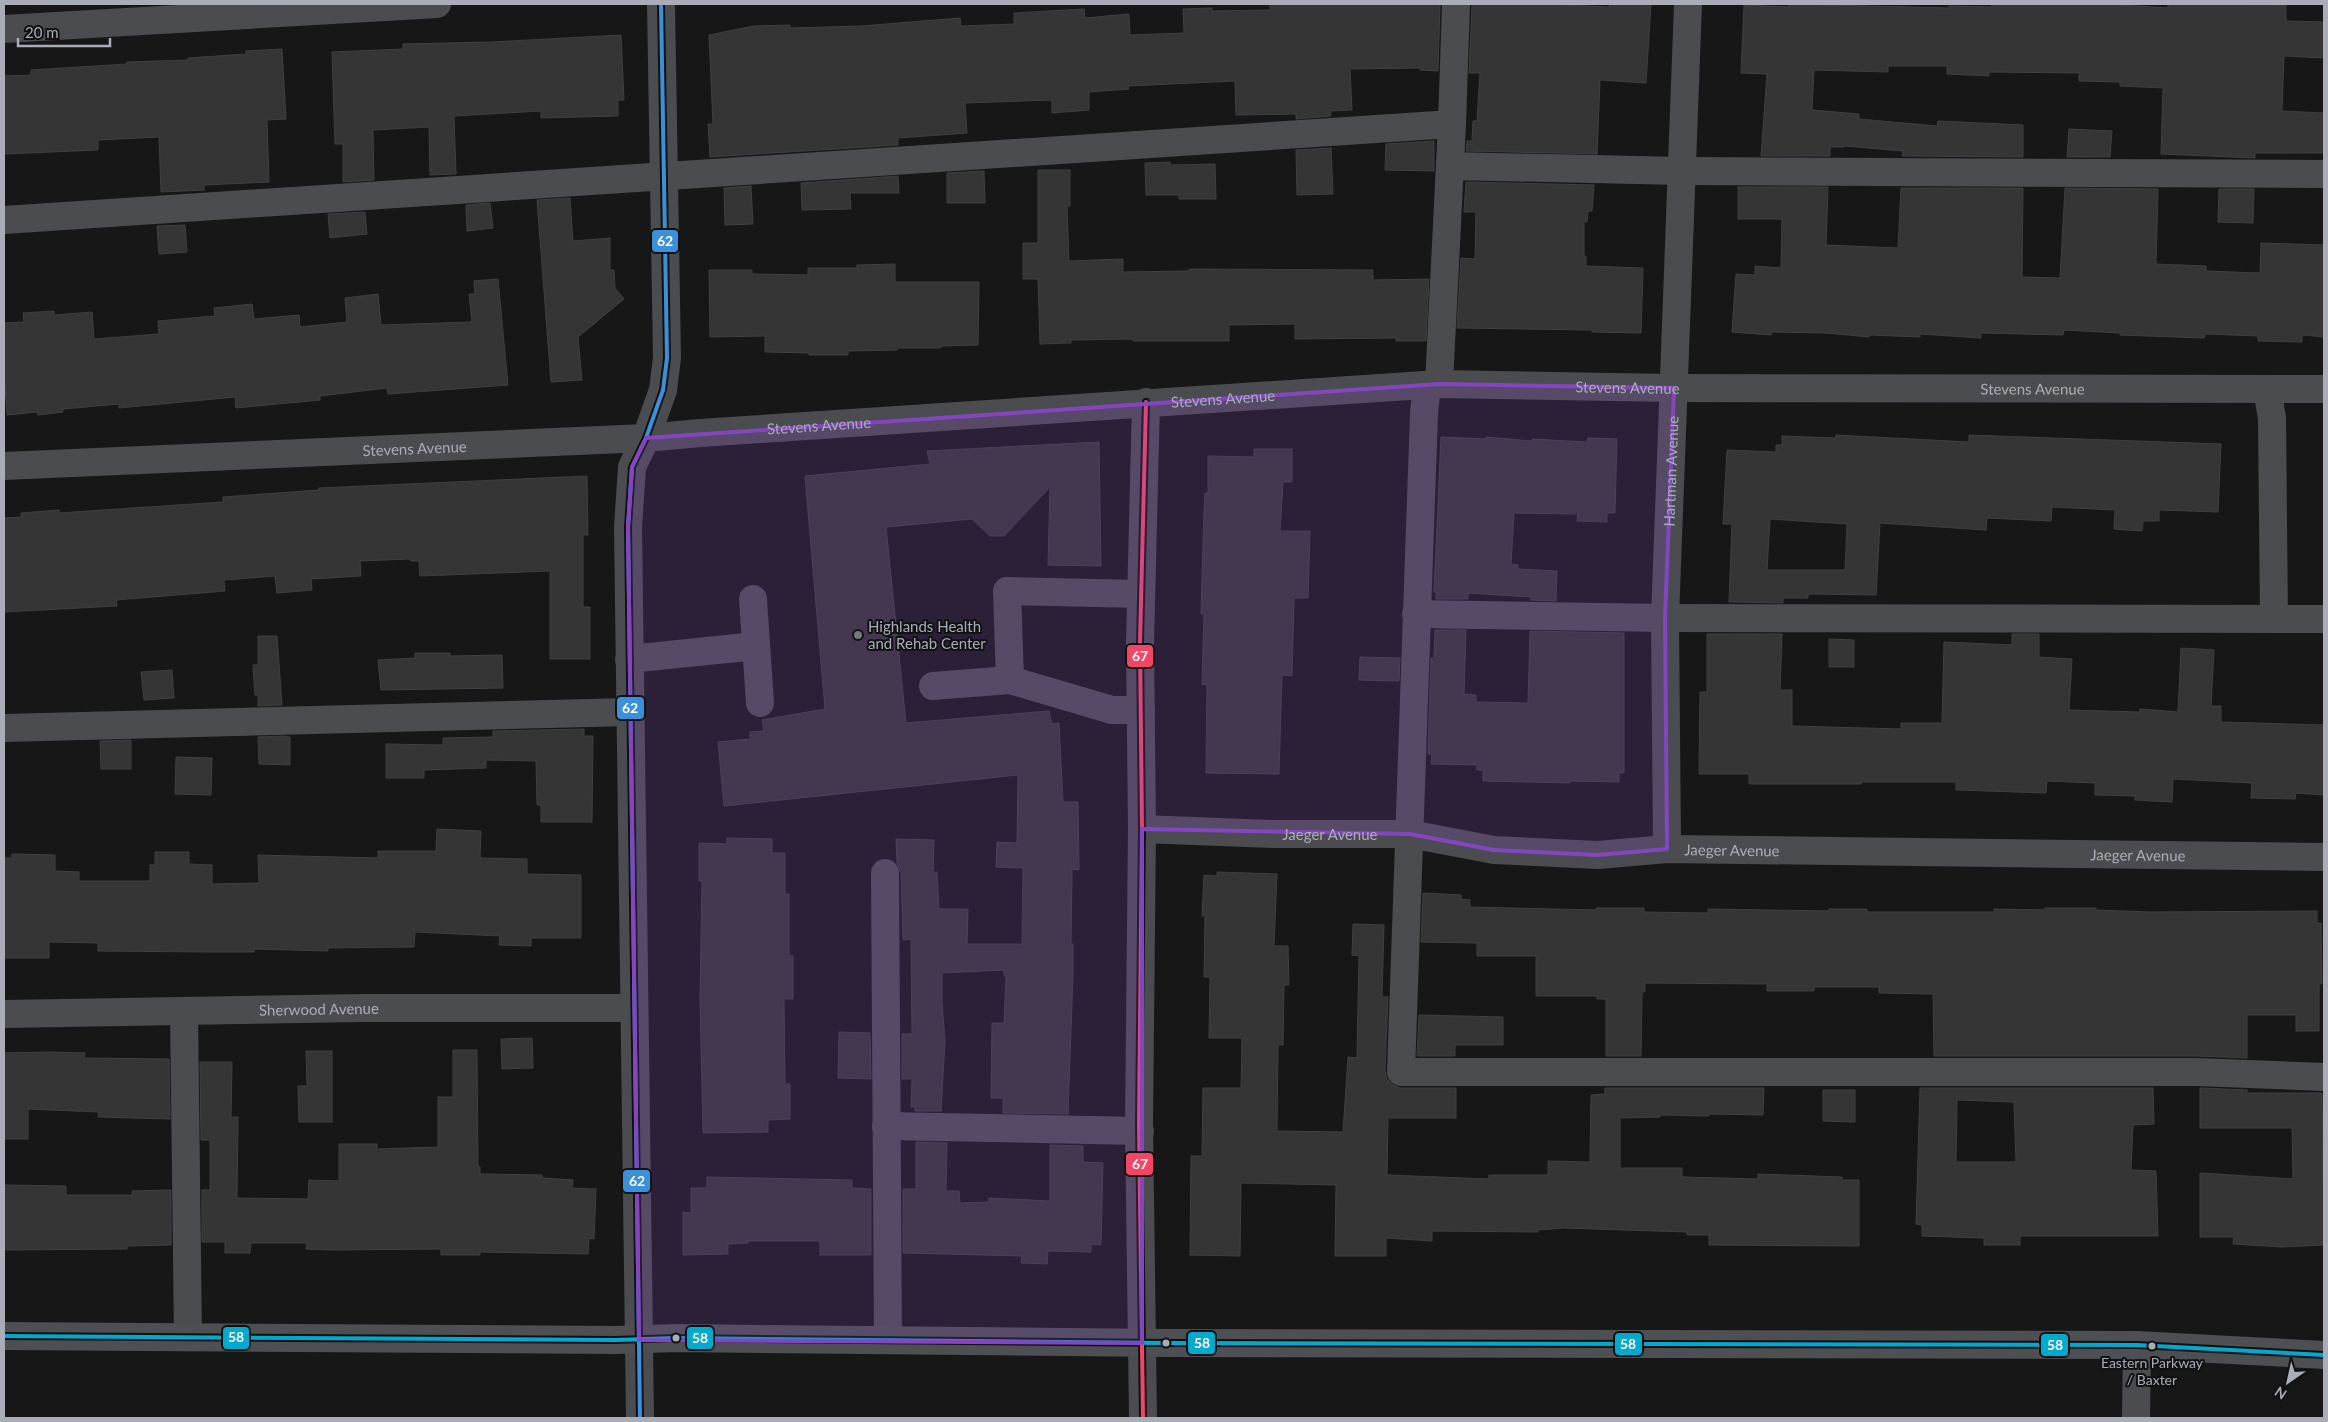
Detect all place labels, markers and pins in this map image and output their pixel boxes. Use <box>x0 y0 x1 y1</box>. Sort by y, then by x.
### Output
place label: Highlands Health and Rehab Center <box>868 617 986 652</box>
marker: Highlands Health and Rehab Center <box>852 629 864 641</box>
unlabelled marker <box>671 1333 681 1343</box>
unlabelled marker <box>1161 1338 1171 1348</box>
marker: Eastern Parkway / Baxter <box>2147 1341 2157 1351</box>
place label: Eastern Parkway / Baxter <box>2101 1354 2204 1388</box>

